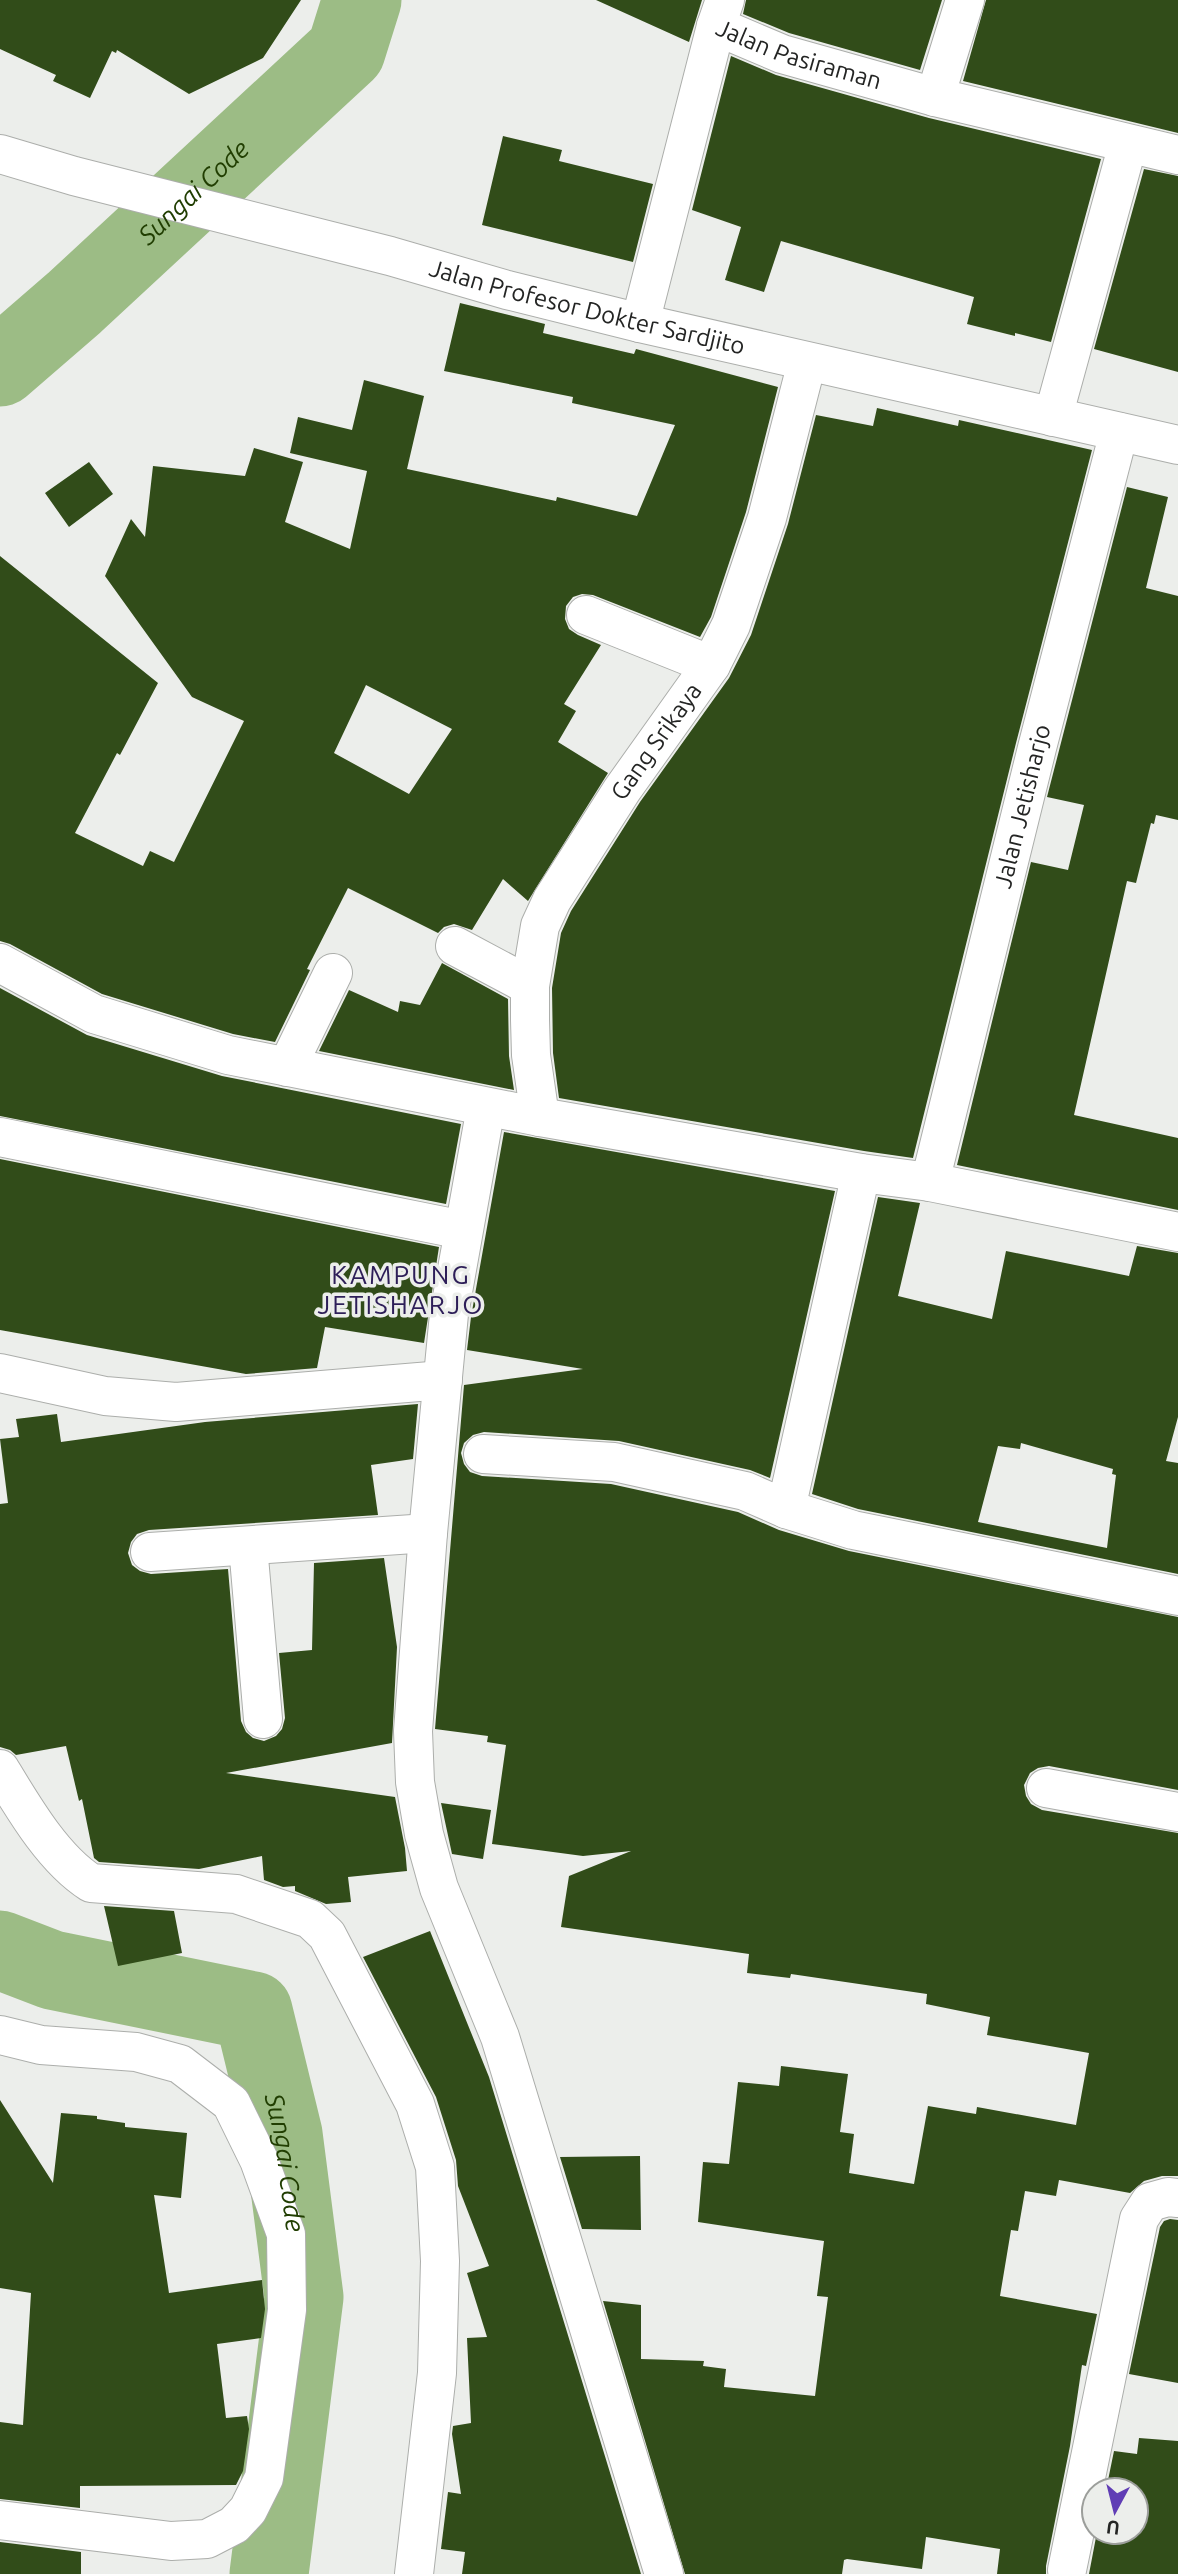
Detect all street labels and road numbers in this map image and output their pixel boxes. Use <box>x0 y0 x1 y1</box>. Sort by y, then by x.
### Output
street label: Jalan Pasiraman <box>712 14 885 94</box>
street label: Jalan Profesor Dokter Sardjito <box>426 254 748 359</box>
street label: Gang Srikaya <box>605 678 707 805</box>
street label: Jalan Jetisharjo <box>989 721 1056 891</box>

